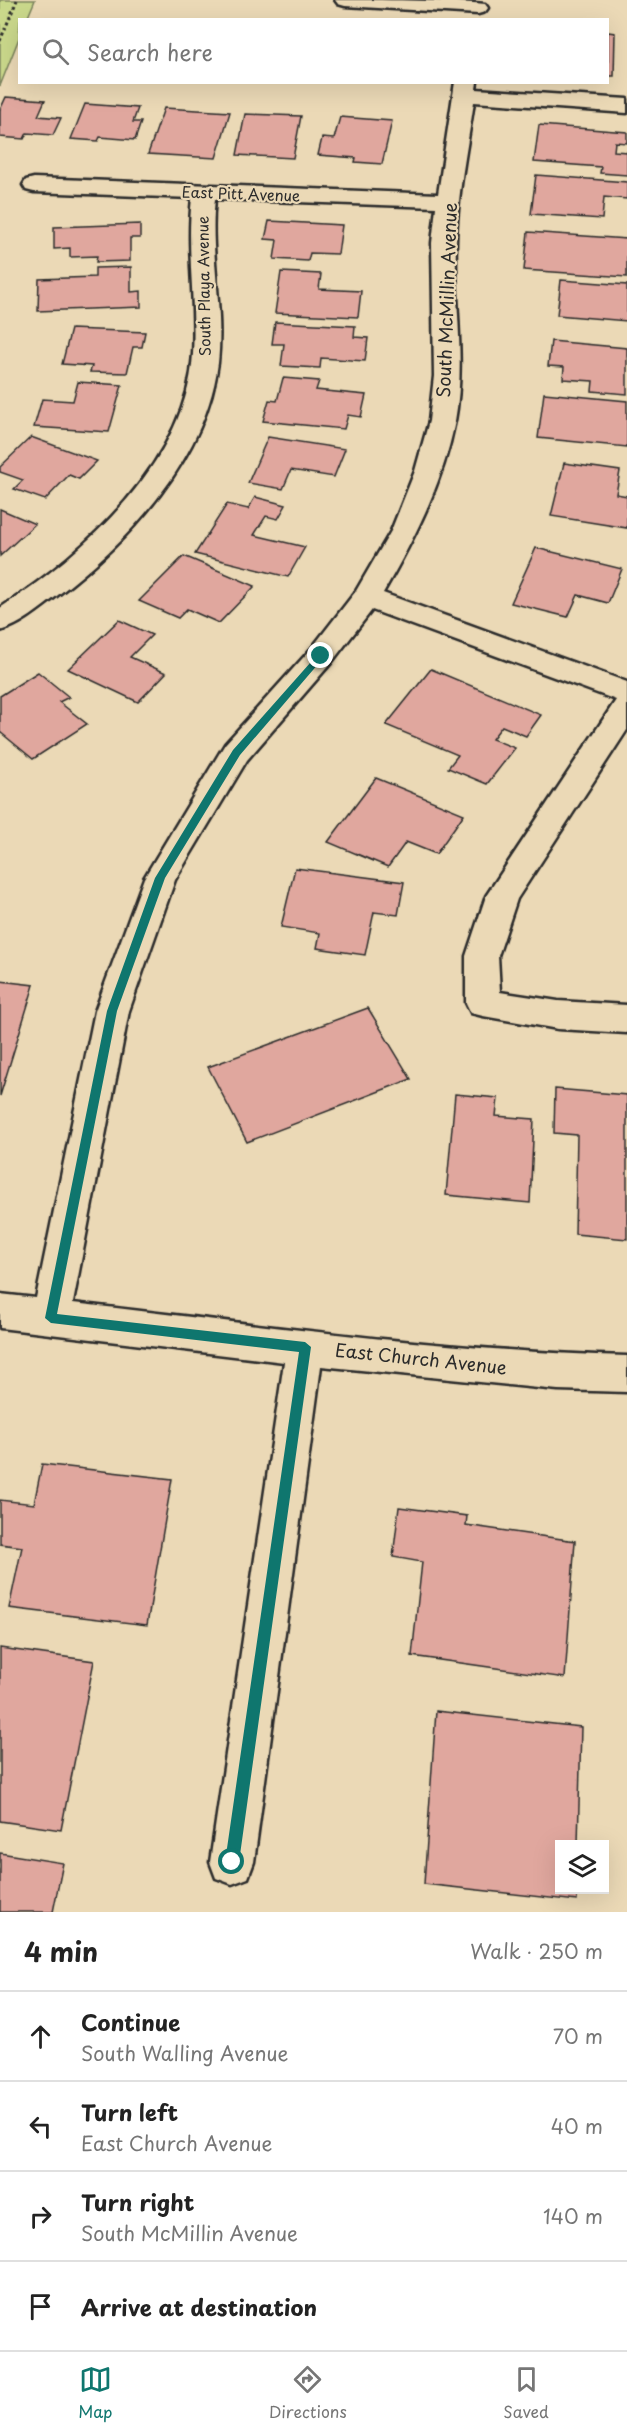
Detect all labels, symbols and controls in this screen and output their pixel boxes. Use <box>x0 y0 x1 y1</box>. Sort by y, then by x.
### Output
search box <box>18 18 609 84</box>
icon: search <box>39 35 72 68</box>
text: Search here <box>87 35 213 68</box>
street label: East Pitt Avenue <box>181 179 301 207</box>
street label: South McMillin Avenue <box>429 202 463 398</box>
street label: South Playa Avenue <box>190 216 216 356</box>
route end <box>307 642 333 668</box>
street label: East Church Avenue <box>334 1336 508 1380</box>
map controls <box>555 1840 609 1894</box>
button: layers <box>555 1840 609 1894</box>
route start <box>218 1848 244 1874</box>
text: 4 min <box>24 1932 98 1971</box>
text: Walk · 250 m <box>470 1936 603 1966</box>
text: Continue <box>81 2005 180 2038</box>
icon: ahead <box>24 2020 57 2053</box>
text: 70 m <box>553 2021 603 2051</box>
text: South Walling Avenue <box>81 2038 288 2068</box>
text: Turn left <box>81 2095 178 2128</box>
icon: left <box>24 2110 57 2143</box>
text: 40 m <box>551 2111 603 2141</box>
text: East Church Avenue <box>81 2128 272 2158</box>
text: Turn right <box>81 2185 194 2218</box>
icon: right <box>24 2200 57 2233</box>
text: 140 m <box>543 2201 603 2231</box>
text: South McMillin Avenue <box>81 2218 298 2248</box>
icon: arrive <box>24 2290 57 2323</box>
text: Arrive at destination <box>81 2290 317 2323</box>
tab: Map <box>78 2363 112 2423</box>
tab: Directions <box>269 2363 347 2423</box>
tab: Saved <box>503 2363 549 2423</box>

